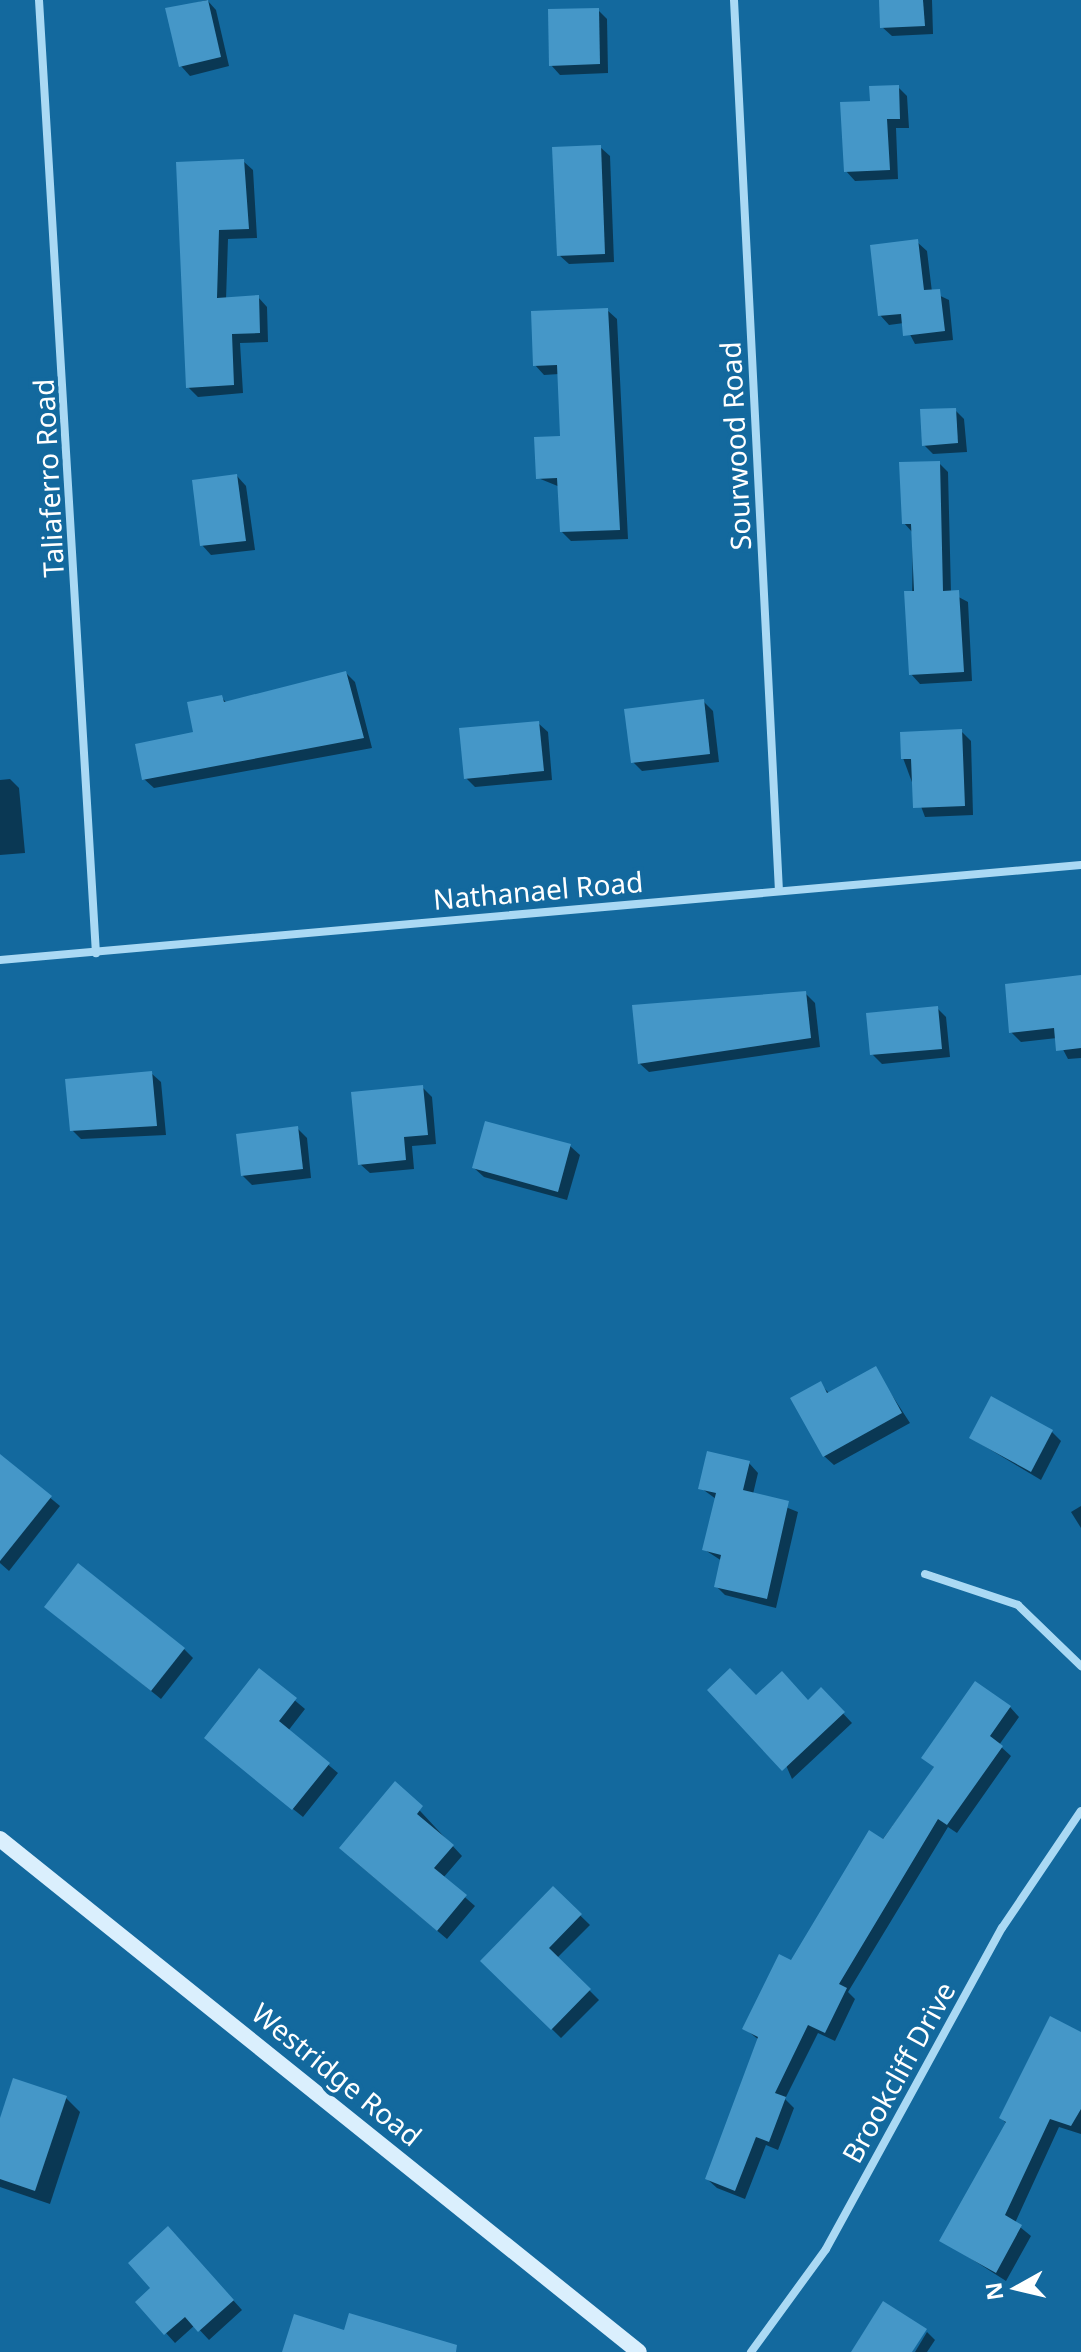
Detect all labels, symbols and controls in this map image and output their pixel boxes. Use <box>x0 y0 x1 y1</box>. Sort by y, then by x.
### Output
street label: Sourwood Road <box>713 341 757 551</box>
street label: Taliaferro Road <box>26 378 70 578</box>
street label: Nathanael Road <box>432 864 644 916</box>
street label: Brookcliff Drive <box>834 1976 962 2168</box>
street label: Westridge Road <box>245 1995 429 2153</box>
north arrow <box>977 2248 1057 2328</box>
text: N <box>977 2280 1009 2302</box>

